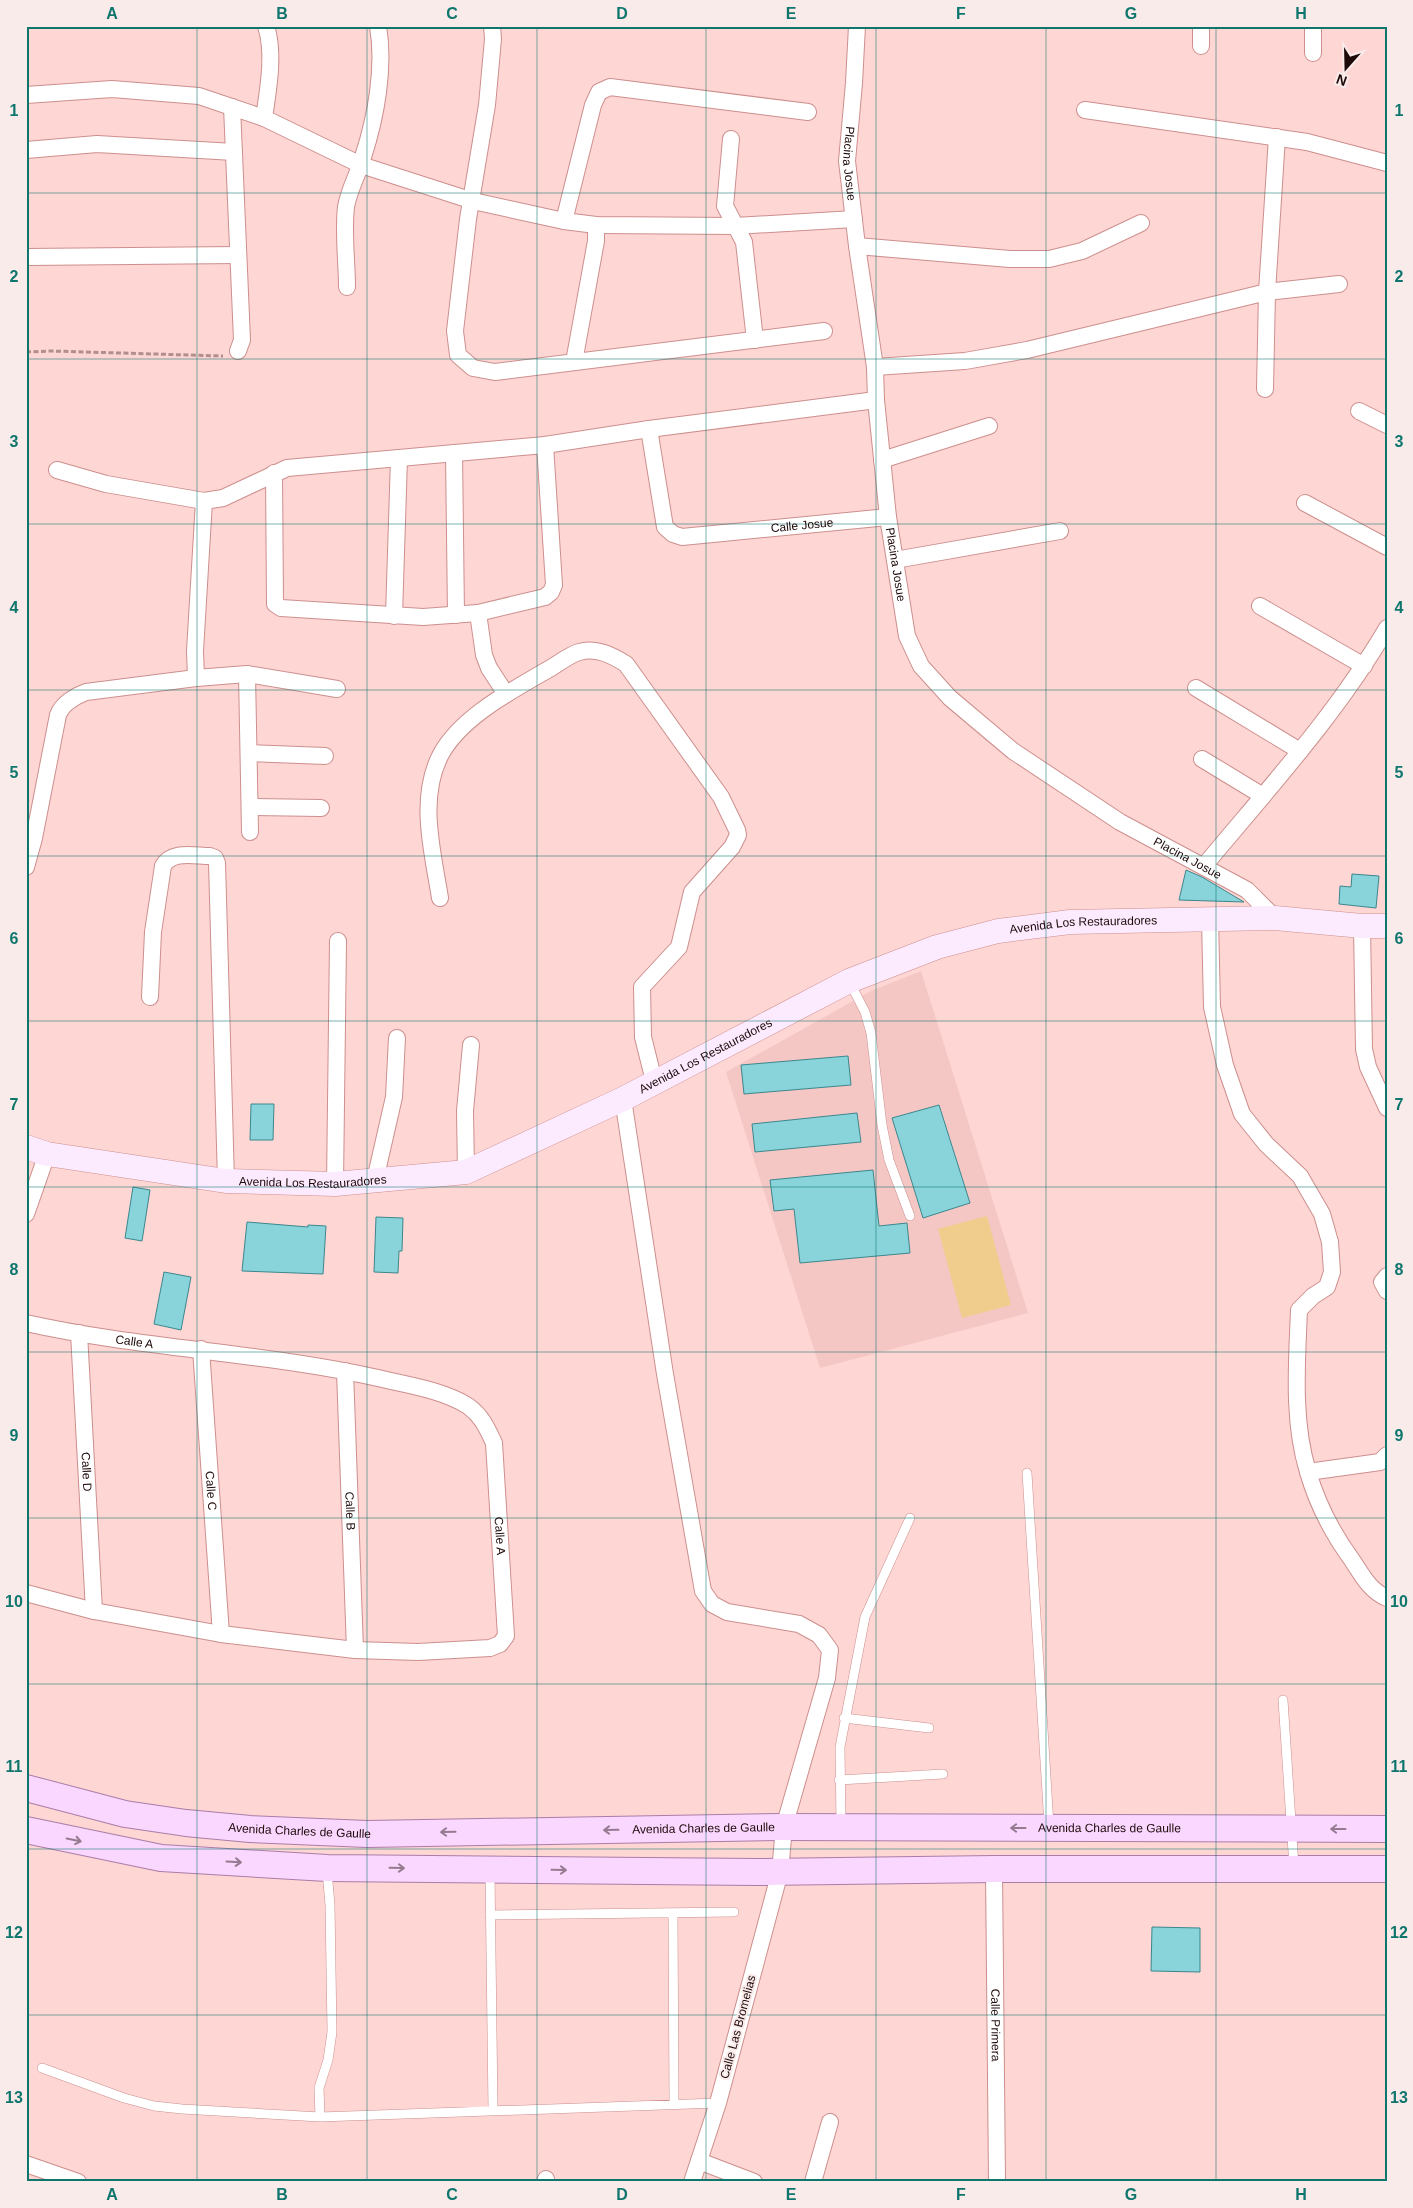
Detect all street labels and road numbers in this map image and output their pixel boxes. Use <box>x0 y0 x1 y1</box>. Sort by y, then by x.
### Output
street label: Placina Josue <box>840 126 859 202</box>
street label: Calle Josue <box>770 515 834 535</box>
street label: Placina Josue <box>883 526 908 603</box>
street label: Placina Josue <box>1151 834 1224 882</box>
street label: Avenida Los Restauradores <box>1009 913 1157 936</box>
street label: Avenida Los Restauradores <box>637 1015 774 1096</box>
street label: Avenida Los Restauradores <box>239 1172 387 1191</box>
street label: Calle A <box>114 1332 154 1351</box>
street label: Calle D <box>78 1452 95 1492</box>
street label: Calle C <box>203 1471 219 1511</box>
street label: Calle B <box>342 1491 358 1531</box>
street label: Calle A <box>492 1516 508 1555</box>
street label: Avenida Charles de Gaulle <box>228 1820 371 1841</box>
street label: Avenida Charles de Gaulle <box>632 1820 775 1837</box>
street label: Avenida Charles de Gaulle <box>1038 1821 1181 1835</box>
street label: Calle Las Bromelias <box>717 1974 759 2080</box>
street label: Calle Primera <box>988 1989 1003 2062</box>

